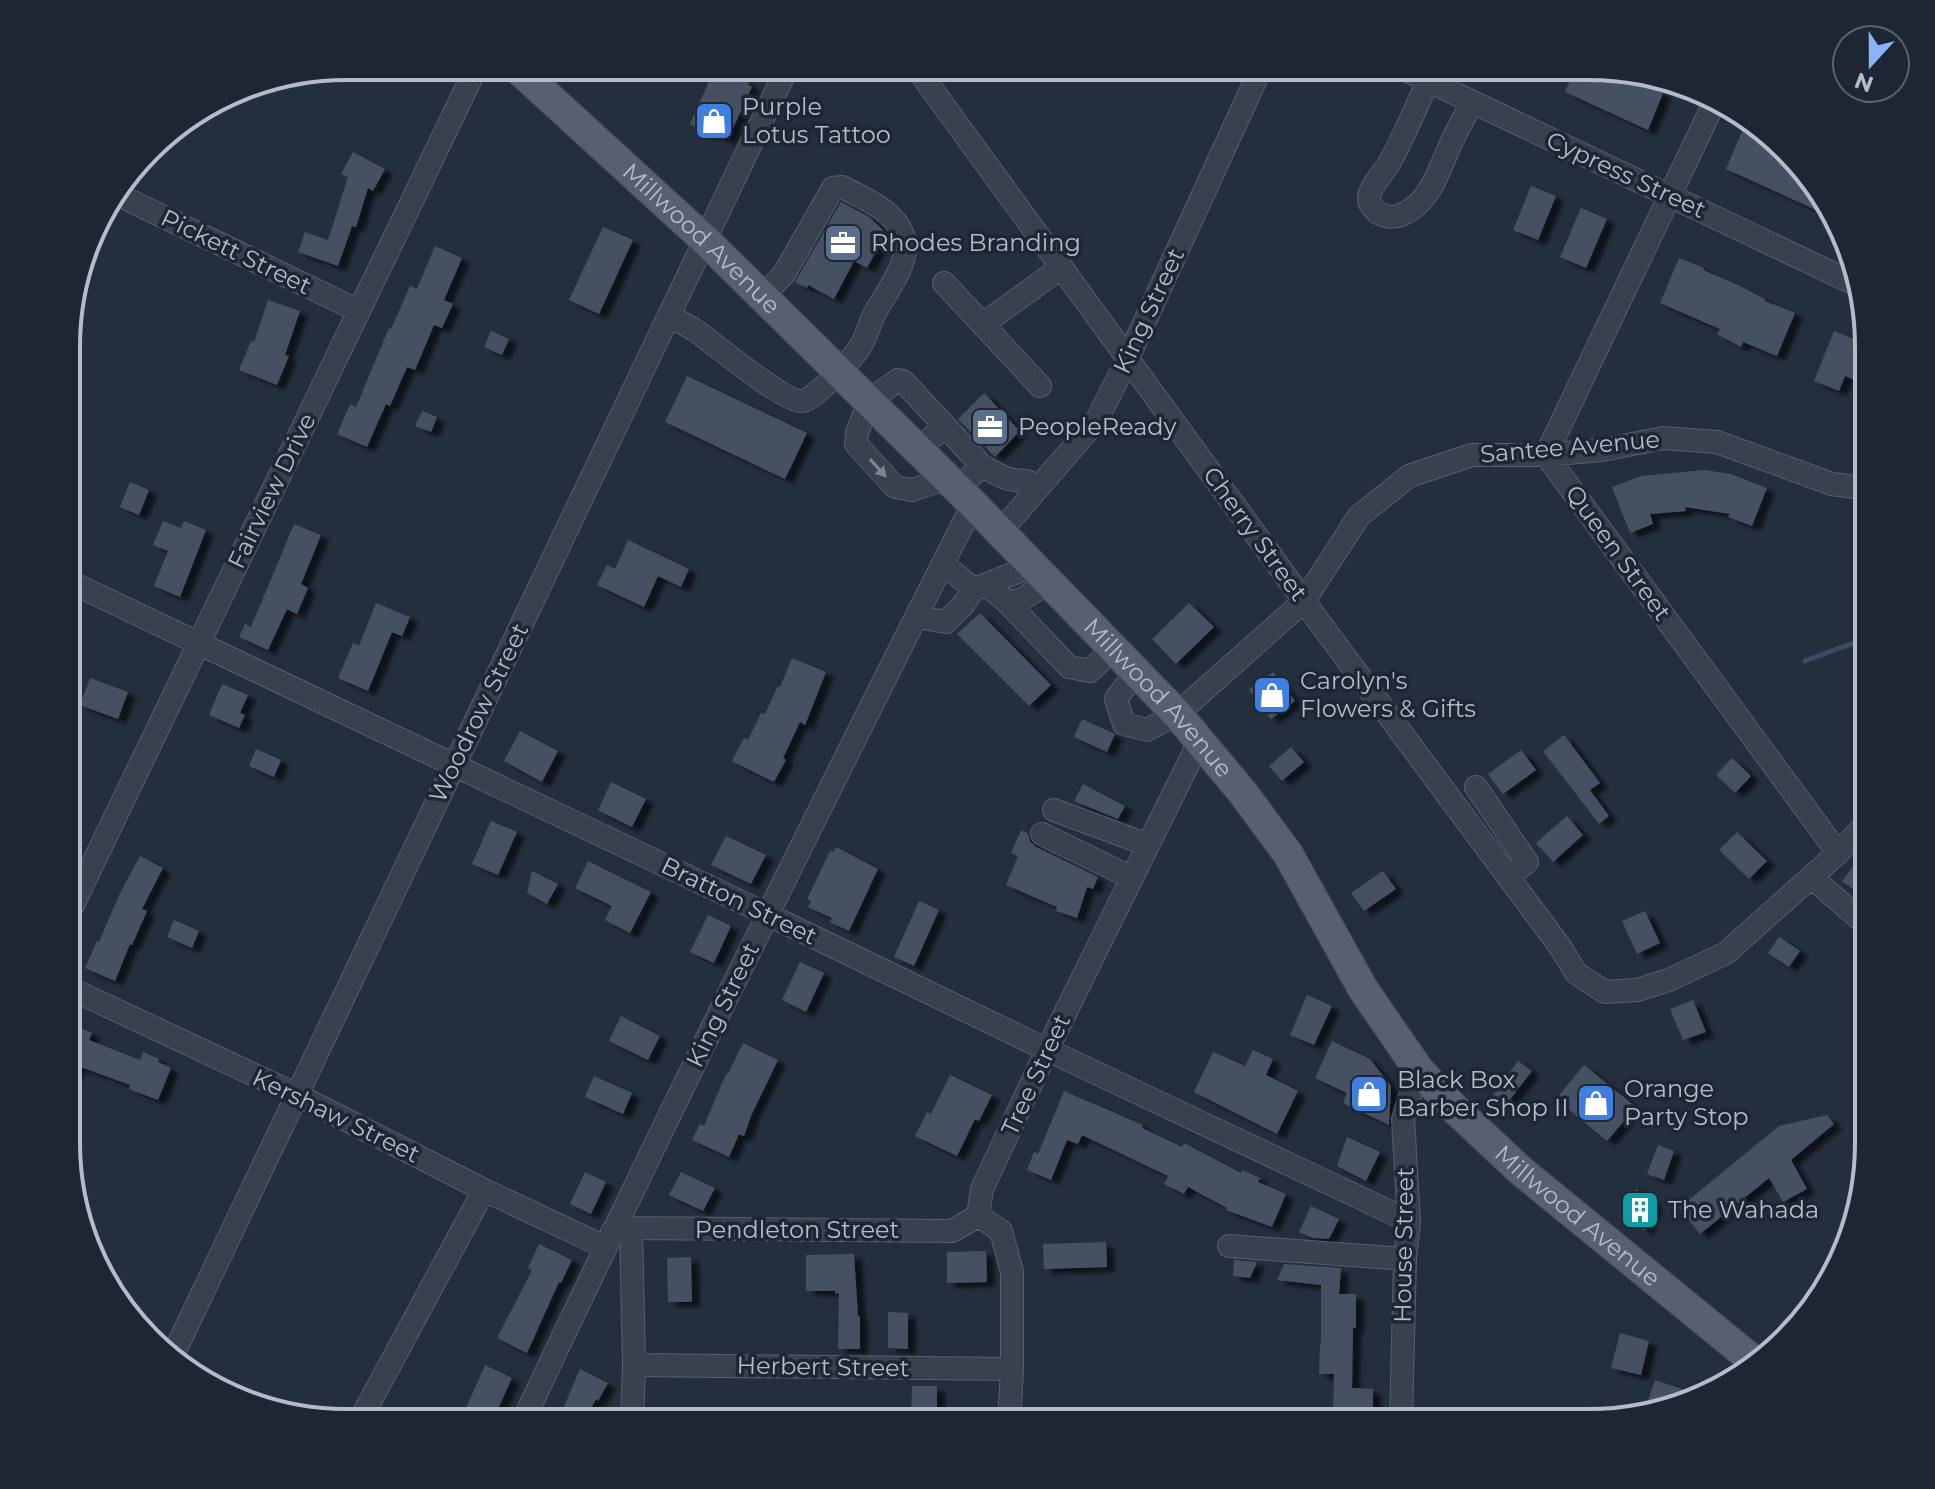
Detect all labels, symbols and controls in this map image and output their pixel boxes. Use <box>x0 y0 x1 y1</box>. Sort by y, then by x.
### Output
north arrow <box>1831 24 1911 104</box>
text: N <box>1851 66 1877 98</box>
place label: Purple Lotus Tattoo <box>742 92 891 149</box>
shop icon: Purple Lotus Tattoo <box>693 100 735 142</box>
street label: Cypress Street <box>1542 125 1711 224</box>
street label: Millwood Avenue <box>617 157 786 320</box>
street label: Pickett Street <box>156 203 316 301</box>
office icon: Rhodes Branding <box>822 222 864 264</box>
place label: Rhodes Branding <box>871 228 1081 257</box>
street label: King Street <box>1107 243 1190 378</box>
office icon: PeopleReady <box>969 406 1011 448</box>
street label: Fairview Drive <box>221 408 322 573</box>
place label: PeopleReady <box>1018 412 1177 441</box>
street label: Santee Avenue <box>1479 424 1661 469</box>
one-way arrow <box>868 459 886 478</box>
street label: Cherry Street <box>1197 461 1314 607</box>
street label: Queen Street <box>1560 479 1677 626</box>
street label: Millwood Avenue <box>1078 612 1239 783</box>
street label: Woodrow Street <box>423 618 535 807</box>
place label: Carolyn's Flowers & Gifts <box>1300 666 1476 723</box>
shop icon: Carolyn's Flowers & Gifts <box>1251 674 1293 716</box>
street label: Bratton Street <box>657 850 822 951</box>
street label: King Street <box>680 938 765 1072</box>
street label: Tree Street <box>995 1009 1076 1140</box>
street label: Kershaw Street <box>248 1063 425 1169</box>
place label: Black Box Barber Shop II <box>1397 1065 1568 1122</box>
shop icon: Black Box Barber Shop II <box>1348 1073 1390 1115</box>
place label: Orange Party Stop <box>1624 1074 1749 1131</box>
shop icon: Orange Party Stop <box>1575 1082 1617 1124</box>
street label: Millwood Avenue <box>1489 1139 1666 1293</box>
street label: House Street <box>1388 1167 1419 1323</box>
building icon: The Wahada <box>1619 1189 1661 1231</box>
place label: The Wahada <box>1668 1195 1819 1224</box>
street label: Pendleton Street <box>695 1215 899 1244</box>
street label: Herbert Street <box>736 1350 910 1383</box>

